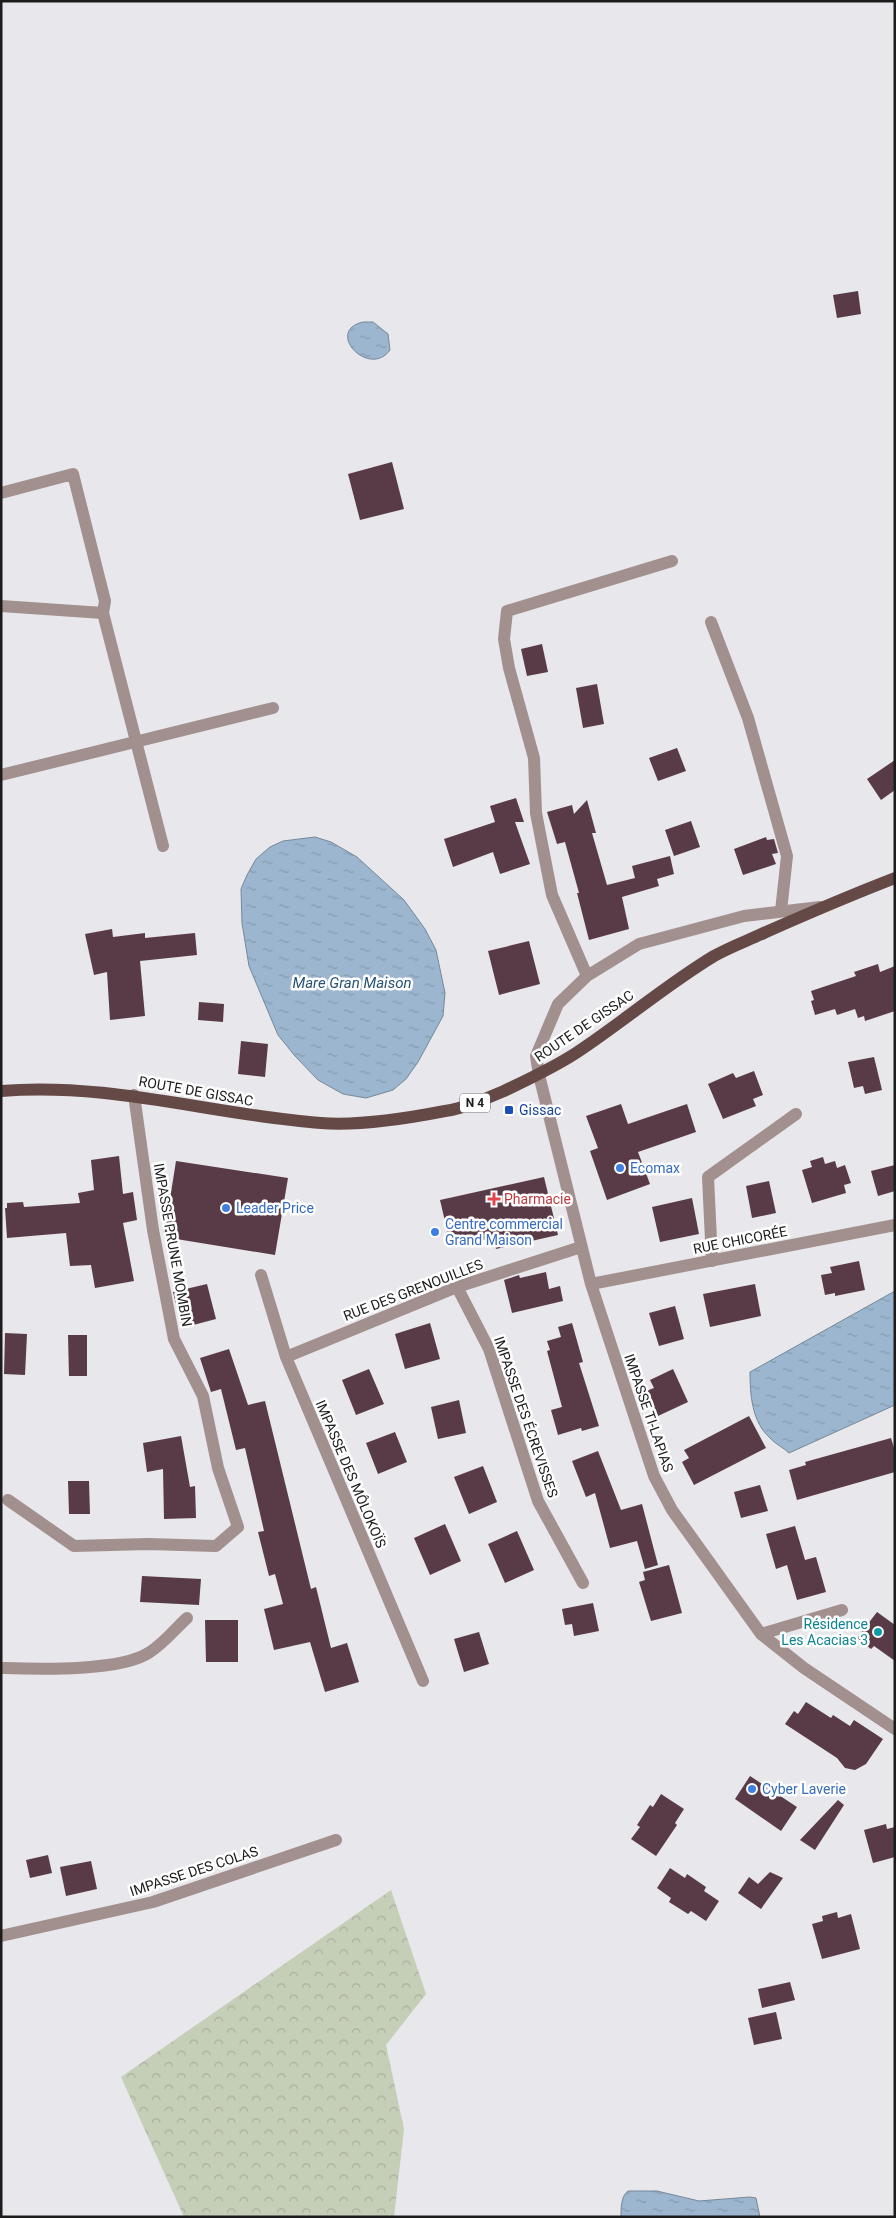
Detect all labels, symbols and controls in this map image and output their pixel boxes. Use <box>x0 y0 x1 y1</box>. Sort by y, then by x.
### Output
water label: Mare Gran Maison <box>293 974 411 992</box>
street label: ROUTE DE GISSAC <box>531 987 637 1065</box>
street label: ROUTE DE GISSAC <box>138 1073 254 1109</box>
road number: N 4 <box>460 1094 490 1112</box>
place label: Gissac <box>519 1102 561 1118</box>
marker: Gissac <box>503 1104 515 1116</box>
place label: Ecomax <box>630 1160 680 1176</box>
street label: IMPASSE PRUNE MOMBIN <box>151 1162 195 1328</box>
marker: Ecomax <box>614 1162 626 1174</box>
place label: Pharmacie <box>504 1191 571 1207</box>
marker: Pharmacie <box>488 1193 500 1205</box>
place label: Leader Price <box>236 1200 314 1216</box>
marker: Leader Price <box>220 1202 232 1214</box>
place label: Centre commercial Grand Maison <box>445 1216 563 1248</box>
street label: RUE CHICORÉE <box>691 1222 788 1257</box>
marker: Centre commercial Grand Maison <box>429 1226 441 1238</box>
street label: RUE DES GRENOUILLES <box>341 1256 485 1324</box>
street label: IMPASSE DES ÉCREVISSES <box>491 1334 562 1500</box>
street label: IMPASSE TI-LAPIAS <box>621 1352 677 1474</box>
street label: IMPASSE DES MÔLOKOÏS <box>313 1397 390 1550</box>
place label: Résidence Les Acacias 3 <box>781 1616 868 1648</box>
marker: Résidence Les Acacias 3 <box>872 1626 884 1638</box>
place label: Cyber Laverie <box>762 1781 846 1797</box>
marker: Cyber Laverie <box>746 1783 758 1795</box>
street label: IMPASSE DES COLAS <box>128 1843 260 1899</box>

